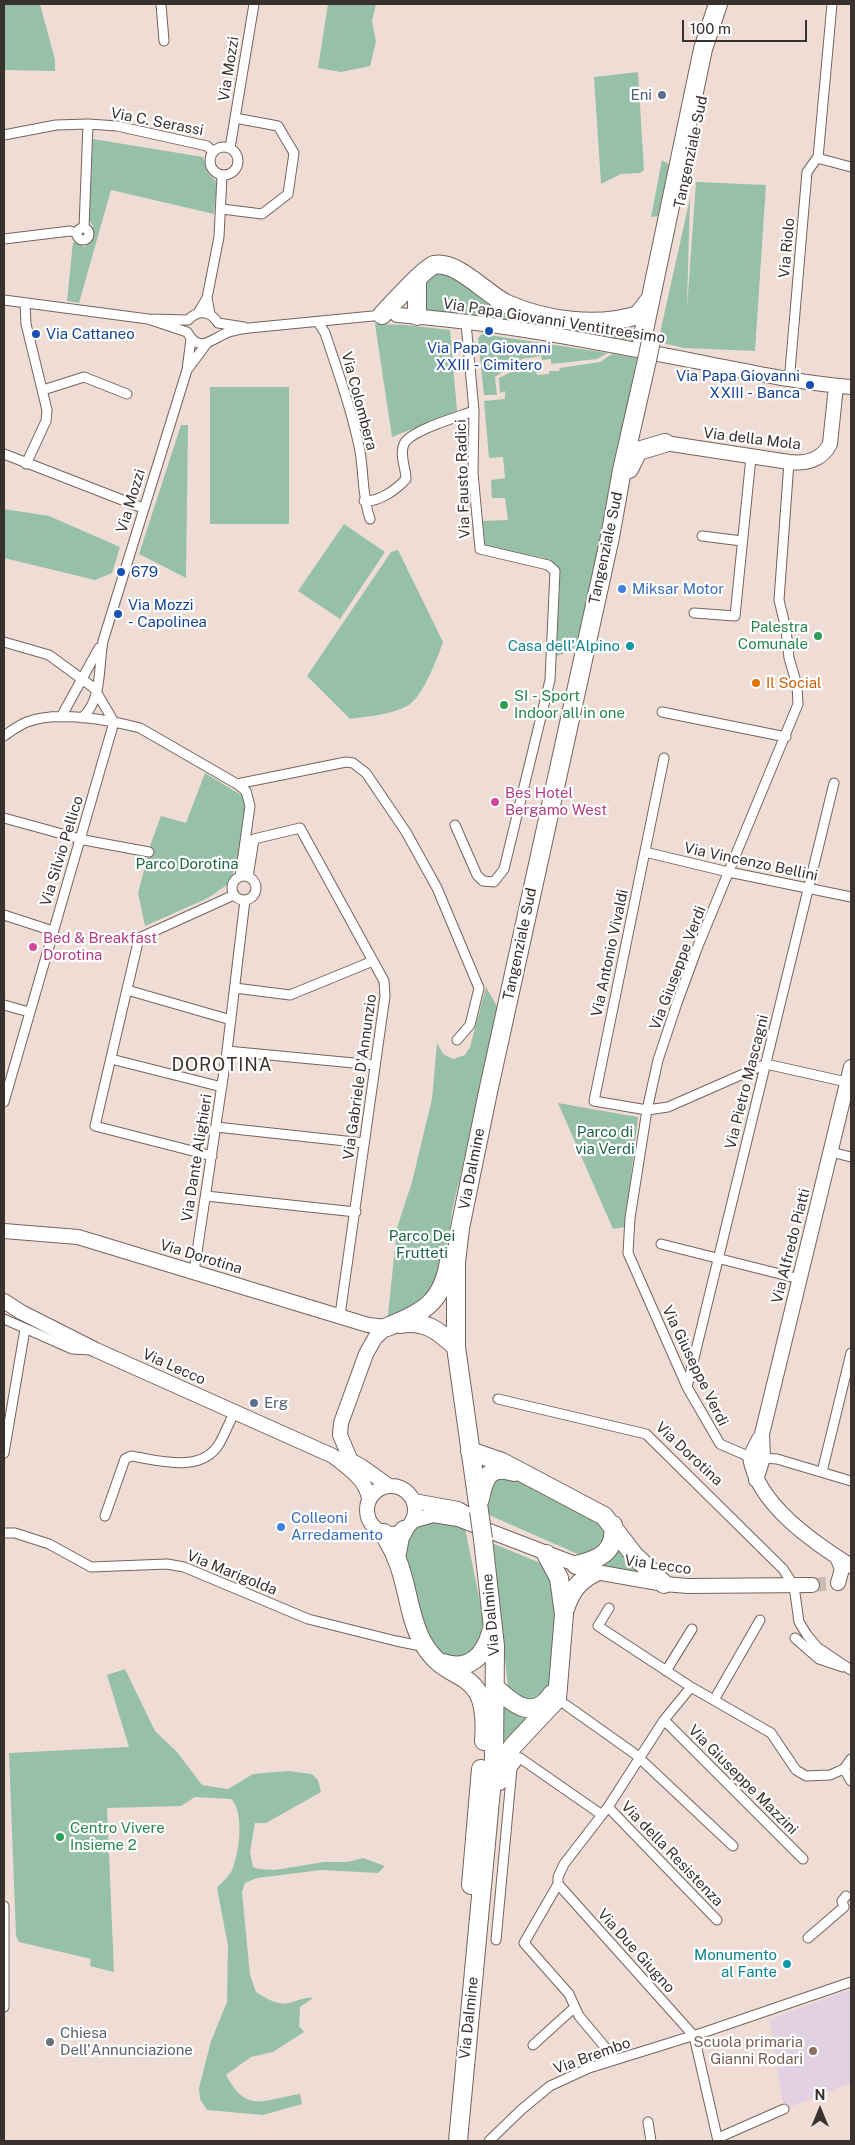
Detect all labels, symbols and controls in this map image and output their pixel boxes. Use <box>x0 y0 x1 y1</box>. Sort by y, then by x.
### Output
scale bar <box>685 10 810 42</box>
text: 100 m <box>690 20 731 37</box>
street label: Via Mozzi <box>215 35 243 103</box>
place label: Eni <box>631 86 652 104</box>
marker: Eni <box>656 89 668 101</box>
street label: Tangenziale Sud <box>670 94 712 210</box>
street label: Via C. Serassi <box>109 104 205 140</box>
street label: Via Riolo <box>775 217 799 279</box>
street label: Via Papa Giovanni Ventitreesimo <box>442 295 666 347</box>
place label: Via Cattaneo <box>46 325 135 343</box>
marker: Via Papa Giovanni XXIII - Cimitero <box>483 325 495 337</box>
marker: Via Cattaneo <box>30 328 42 340</box>
place label: Via Papa Giovanni XXIII - Cimitero <box>427 339 551 374</box>
street label: Via Colombera <box>337 350 381 452</box>
place label: Via Papa Giovanni XXIII - Banca <box>676 367 800 402</box>
marker: Via Papa Giovanni XXIII - Banca <box>804 379 816 391</box>
street label: Via Fausto Radici <box>452 419 474 539</box>
street label: Via della Mola <box>702 424 802 454</box>
street label: Via Mozzi <box>113 467 149 535</box>
street label: Tangenziale Sud <box>585 490 627 606</box>
place label: 679 <box>131 563 158 581</box>
marker: 679 <box>115 566 127 578</box>
place label: Miksar Motor <box>632 580 724 598</box>
marker: Miksar Motor <box>616 583 628 595</box>
place label: Via Mozzi - Capolinea <box>128 596 207 631</box>
marker: Via Mozzi - Capolinea <box>112 608 124 620</box>
place label: Palestra Comunale <box>738 618 808 653</box>
marker: Palestra Comunale <box>812 630 824 642</box>
place label: Casa dell'Alpino <box>508 637 620 655</box>
marker: Casa dell'Alpino <box>624 640 636 652</box>
place label: Il Social <box>766 674 822 692</box>
marker: Il Social <box>750 677 762 689</box>
place label: SI - Sport Indoor all in one <box>514 687 625 722</box>
marker: SI - Sport Indoor all in one <box>498 699 510 711</box>
place label: Bes Hotel Bergamo West <box>505 784 607 819</box>
street label: Via Silvio Pellico <box>37 794 87 908</box>
marker: Bes Hotel Bergamo West <box>489 796 501 808</box>
street label: Via Vincenzo Bellini <box>682 839 820 885</box>
park label: Parco Dorotina <box>135 855 239 873</box>
street label: Tangenziale Sud <box>499 886 541 1002</box>
street label: Via Antonio Vivaldi <box>588 888 632 1018</box>
street label: Via Giuseppe Verdi <box>646 903 710 1033</box>
place label: Bed & Breakfast Dorotina <box>43 929 157 964</box>
marker: Bed & Breakfast Dorotina <box>27 941 39 953</box>
street label: Via Gabriele D'Annunzio <box>339 993 381 1161</box>
street label: Via Pietro Mascagni <box>722 1013 772 1151</box>
district label: DOROTINA <box>170 1054 274 1076</box>
street label: Via Dante Alighieri <box>178 1093 216 1223</box>
park label: Parco di via Verdi <box>575 1123 635 1158</box>
street label: Via Dalmine <box>455 1127 489 1211</box>
street label: Via Alfredo Piatti <box>768 1187 814 1305</box>
park label: Parco Dei Frutteti <box>389 1227 455 1262</box>
street label: Via Dorotina <box>158 1236 244 1278</box>
street label: Via Giuseppe Verdi <box>658 1303 732 1429</box>
street label: Via Lecco <box>140 1345 208 1389</box>
place label: Erg <box>264 1394 288 1412</box>
marker: Erg <box>248 1397 260 1409</box>
street label: Via Dorotina <box>652 1418 726 1490</box>
place label: Colleoni Arredamento <box>291 1509 383 1544</box>
marker: Colleoni Arredamento <box>275 1521 287 1533</box>
street label: Via Marigolda <box>184 1547 280 1599</box>
street label: Via Lecco <box>623 1551 693 1579</box>
street label: Via Dalmine <box>478 1573 504 1657</box>
street label: Via Giuseppe Mazzini <box>684 1721 802 1839</box>
street label: Via della Resistenza <box>617 1798 727 1910</box>
place label: Centro Vivere Insieme 2 <box>70 1819 165 1854</box>
marker: Centro Vivere Insieme 2 <box>54 1831 66 1843</box>
street label: Via Due Giugno <box>594 1905 678 1997</box>
place label: Monumento al Fante <box>694 1946 777 1981</box>
marker: Monumento al Fante <box>781 1958 793 1970</box>
street label: Via Dalmine <box>456 1976 482 2060</box>
place label: Chiesa Dell'Annunciazione <box>60 2024 193 2059</box>
place label: Scuola primaria Gianni Rodari <box>694 2033 803 2068</box>
street label: Via Brembo <box>551 2034 633 2078</box>
marker: Chiesa Dell'Annunciazione <box>44 2036 56 2048</box>
marker: Scuola primaria Gianni Rodari <box>807 2045 819 2057</box>
north arrow <box>795 2085 845 2135</box>
text: N <box>815 2087 825 2103</box>

